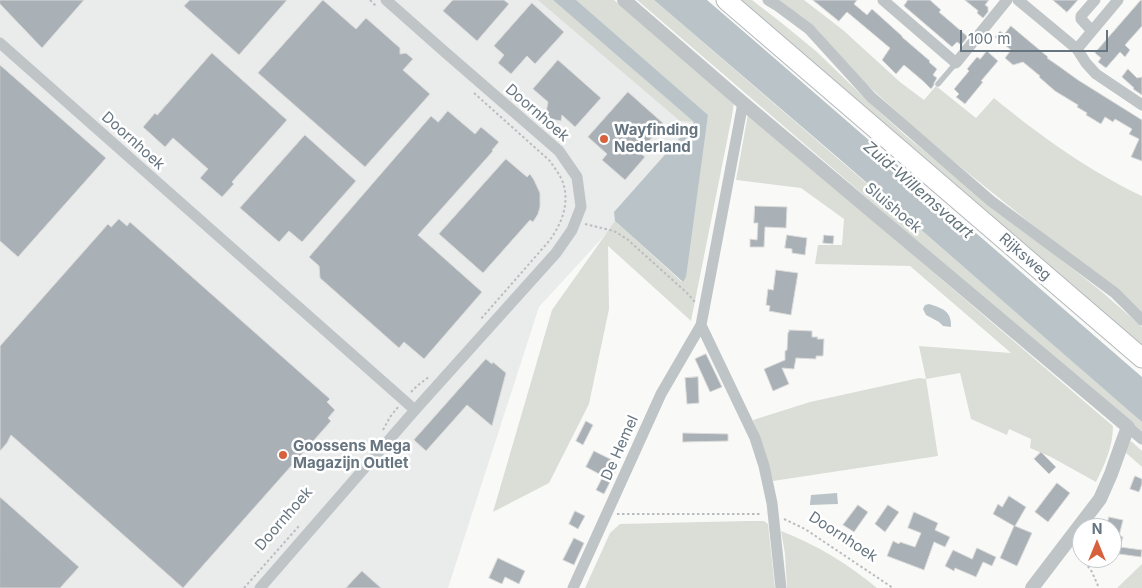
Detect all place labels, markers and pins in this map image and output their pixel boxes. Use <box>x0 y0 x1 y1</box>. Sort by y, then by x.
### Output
place label: Wayfinding Nederland <box>614 121 698 156</box>
marker: Wayfinding Nederland <box>598 133 610 145</box>
place label: Goossens Mega Magazijn Outlet <box>293 437 411 472</box>
marker: Goossens Mega Magazijn Outlet <box>277 449 289 461</box>

